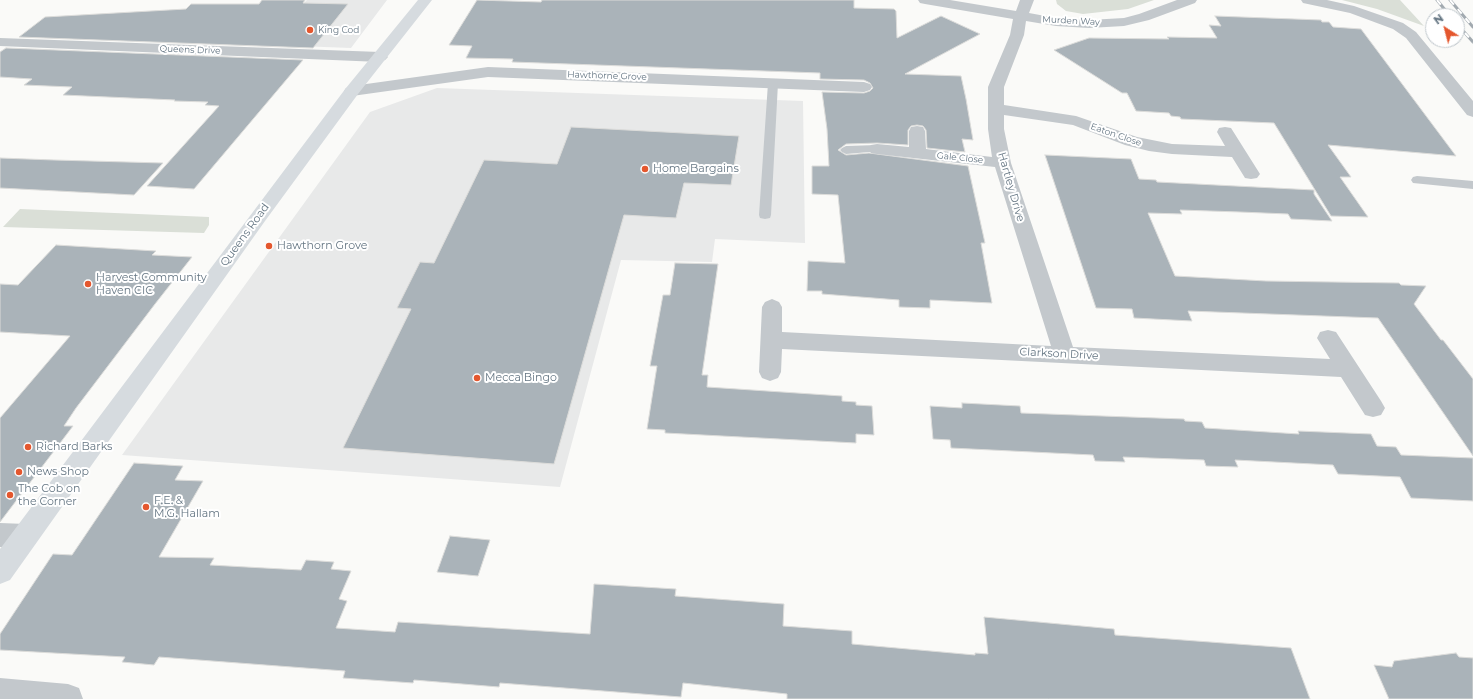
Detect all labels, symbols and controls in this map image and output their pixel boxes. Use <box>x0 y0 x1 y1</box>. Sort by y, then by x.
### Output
north arrow <box>1425 8 1465 48</box>
text: N <box>1431 11 1446 27</box>
street label: Murden Way <box>1042 14 1100 28</box>
marker: King Cod <box>305 25 315 35</box>
place label: King Cod <box>318 25 359 35</box>
street label: Queens Drive <box>159 44 221 56</box>
street label: Hawthorne Grove <box>567 69 647 83</box>
street label: Eaton Close <box>1089 121 1143 149</box>
street label: Gale Close <box>936 150 984 166</box>
street label: Hartley Drive <box>995 151 1027 223</box>
place label: Home Bargains <box>653 162 739 176</box>
marker: Home Bargains <box>640 164 650 174</box>
street label: Queens Road <box>218 201 272 269</box>
place label: Hawthorn Grove <box>277 239 367 253</box>
marker: Hawthorn Grove <box>264 241 274 251</box>
place label: Harvest Community Haven CIC <box>96 271 207 297</box>
marker: Harvest Community Haven CIC <box>83 279 93 289</box>
street label: Clarkson Drive <box>1019 345 1099 363</box>
place label: Mecca Bingo <box>485 371 557 385</box>
marker: Mecca Bingo <box>472 373 482 383</box>
place label: Richard Barks <box>36 440 112 454</box>
marker: Richard Barks <box>23 442 33 452</box>
place label: News Shop <box>27 465 89 479</box>
marker: News Shop <box>14 467 24 477</box>
place label: The Cob on the Corner <box>18 482 80 508</box>
marker: The Cob on the Corner <box>5 490 15 500</box>
place label: F.E. & M.G. Hallam <box>154 494 220 520</box>
marker: F.E. & M.G. Hallam <box>141 502 151 512</box>

